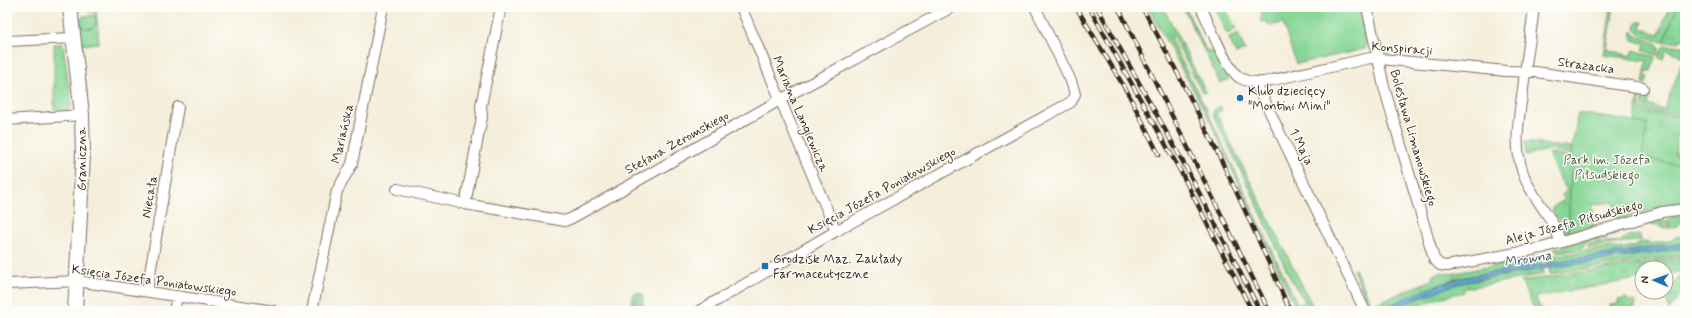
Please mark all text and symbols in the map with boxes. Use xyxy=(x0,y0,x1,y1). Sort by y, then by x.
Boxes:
street label: Konspiracji xyxy=(1371,38,1433,60)
street label: Mariana Langiewicza xyxy=(767,53,832,175)
street label: Strażacka xyxy=(1556,54,1616,78)
street label: Bolesława Limanowskiego xyxy=(1383,68,1441,209)
place label: Klub dziecięcy "Montini Mini" xyxy=(1248,83,1330,115)
marker: Klub dziecięcy "Montini Mini" xyxy=(1235,93,1245,103)
street label: Mariańska xyxy=(328,102,358,165)
street label: Stefana Żeromskiego xyxy=(622,107,732,179)
street label: 1 Maja xyxy=(1285,126,1317,168)
street label: Graniczna xyxy=(74,127,91,191)
street label: Księcia Józefa Poniatowskiego xyxy=(805,143,959,240)
park label: Park im. Józefa Piłsudskiego xyxy=(1564,152,1650,186)
street label: Niecała xyxy=(138,174,162,219)
street label: Aleja Józefa Piłsudskiego xyxy=(1503,196,1646,251)
water label: Mrowna xyxy=(1503,246,1553,272)
place label: Grodzisk Maz. Zakłady Farmaceutyczne xyxy=(773,251,903,283)
north arrow xyxy=(1634,260,1674,300)
street label: Księcia Józefa Poniatowskiego xyxy=(70,261,237,302)
marker: Grodzisk Maz. Zakłady Farmaceutyczne xyxy=(760,261,770,271)
text: N xyxy=(1638,276,1652,284)

